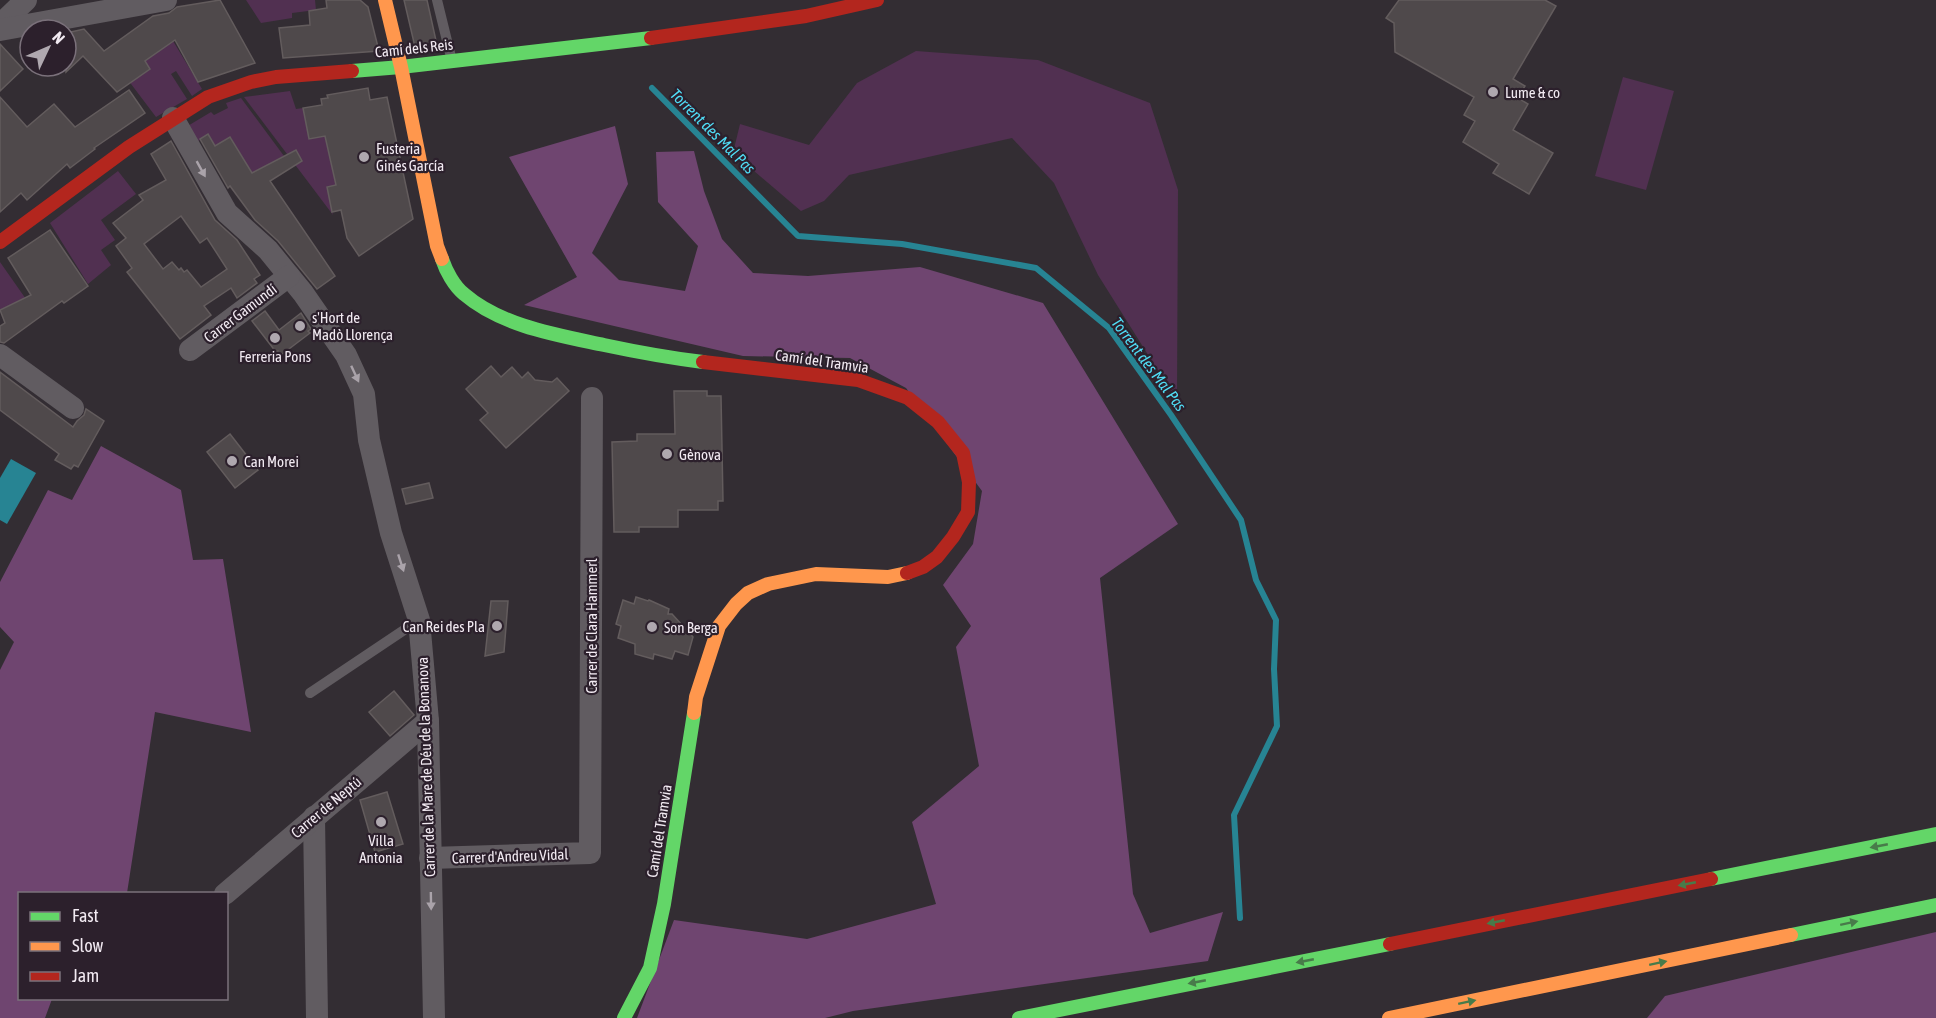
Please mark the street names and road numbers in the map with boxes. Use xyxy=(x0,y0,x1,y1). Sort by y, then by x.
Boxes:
street label: Camí dels Reis xyxy=(374,35,454,61)
street label: Carrer Gamundí xyxy=(200,280,280,346)
street label: Camí del Tramvia xyxy=(774,346,870,376)
street label: Carrer de Clara Hammerl xyxy=(583,558,600,694)
street label: Carrer de la Mare de Déu de la Bonanova xyxy=(414,657,438,877)
street label: Carrer de Neptú xyxy=(288,773,364,841)
street label: Camí del Tramvia xyxy=(643,783,675,879)
street label: Carrer d'Andreu Vidal xyxy=(451,845,569,867)

